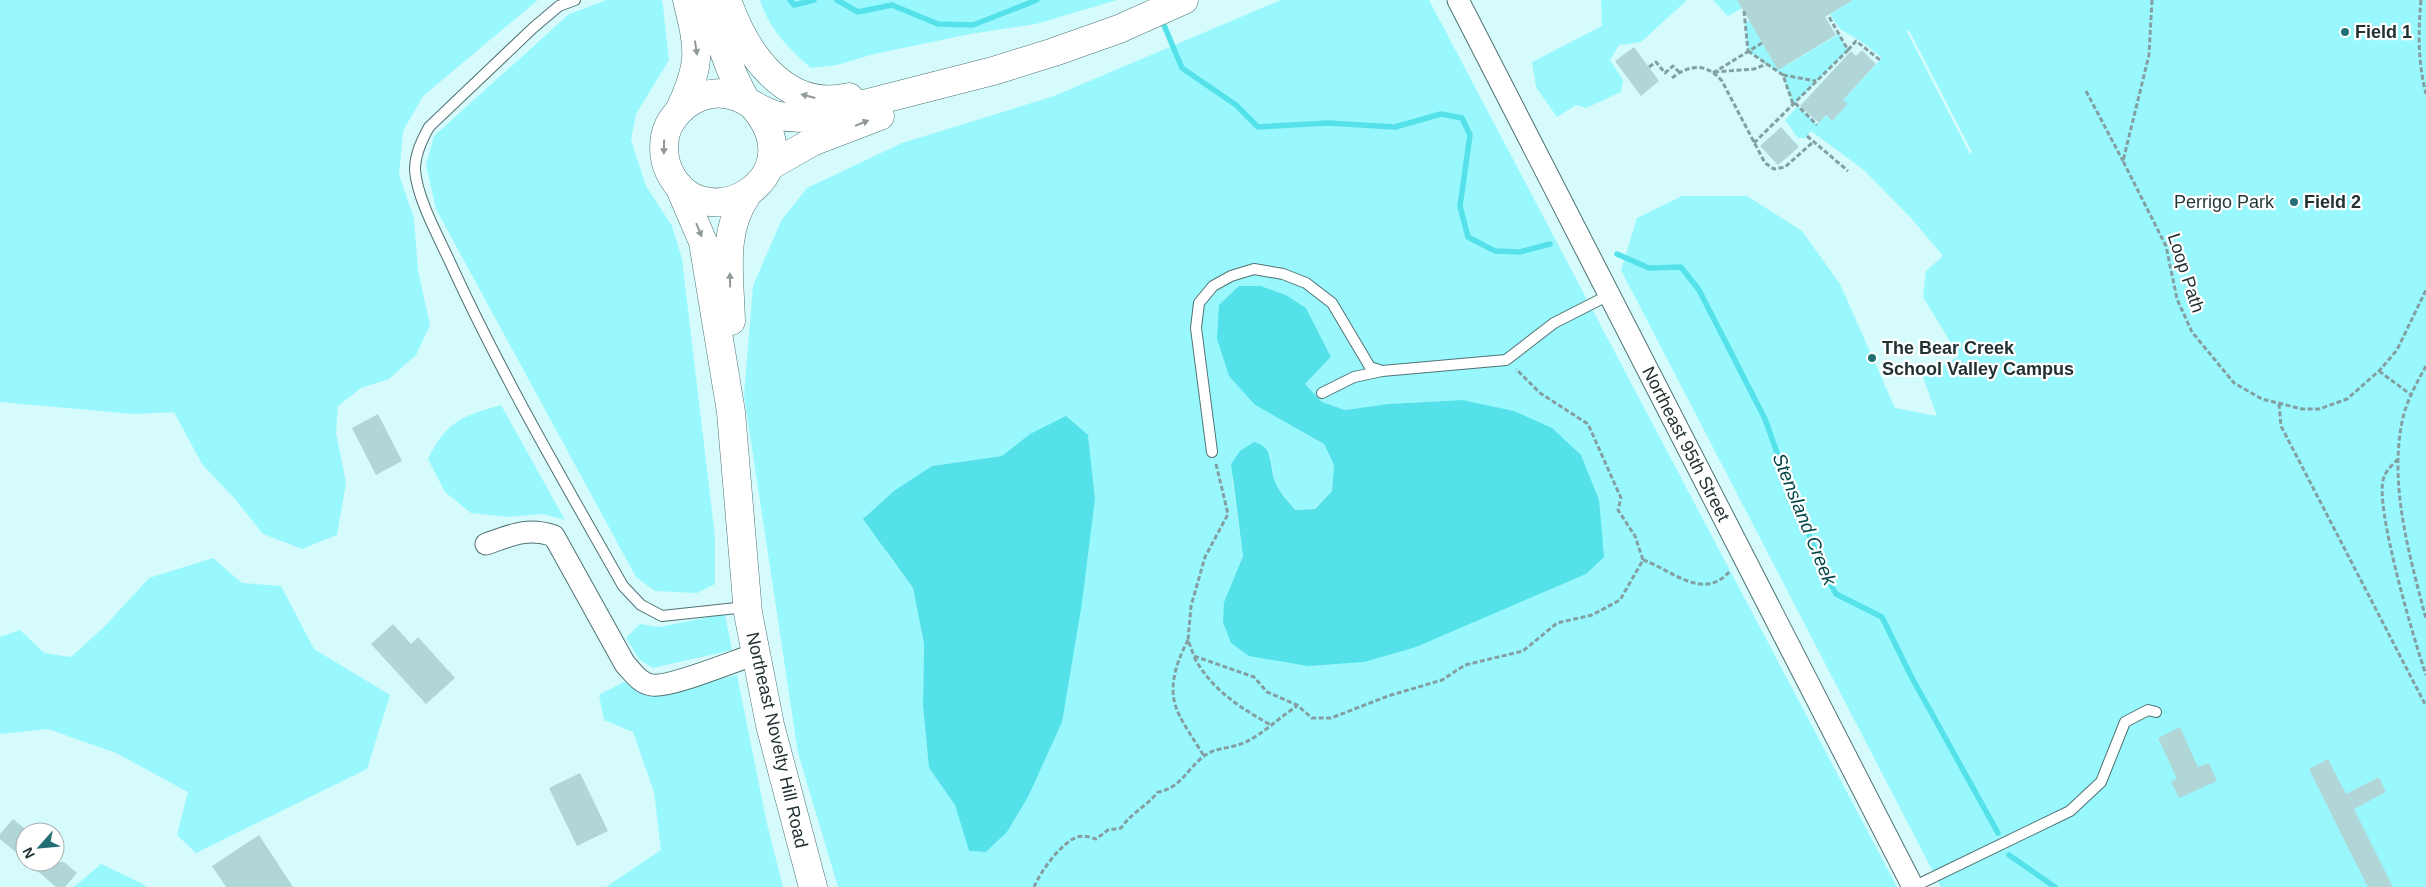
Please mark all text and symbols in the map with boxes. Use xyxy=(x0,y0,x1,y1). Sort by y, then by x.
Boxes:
place label: Field 1 xyxy=(2355,22,2412,42)
marker: Field 1 xyxy=(2339,26,2351,38)
one-way arrow xyxy=(692,40,700,56)
one-way arrow xyxy=(800,92,815,100)
one-way arrow xyxy=(855,119,870,127)
one-way arrow xyxy=(660,139,668,155)
park label: Perrigo Park xyxy=(2174,192,2275,212)
place label: Field 2 xyxy=(2304,192,2361,212)
marker: Field 2 xyxy=(2288,196,2300,208)
one-way arrow xyxy=(695,223,703,237)
street label: Loop Path xyxy=(2164,231,2208,315)
one-way arrow xyxy=(725,272,733,288)
place label: The Bear Creek School Valley Campus xyxy=(1882,338,2074,379)
marker: The Bear Creek School Valley Campus xyxy=(1866,352,1878,364)
street label: Northeast 95th Street xyxy=(1638,363,1734,525)
water label: Stensland Creek xyxy=(1768,450,1841,590)
street label: Northeast Novelty Hill Road xyxy=(742,630,812,850)
north arrow xyxy=(15,822,65,872)
text: N xyxy=(19,845,38,861)

